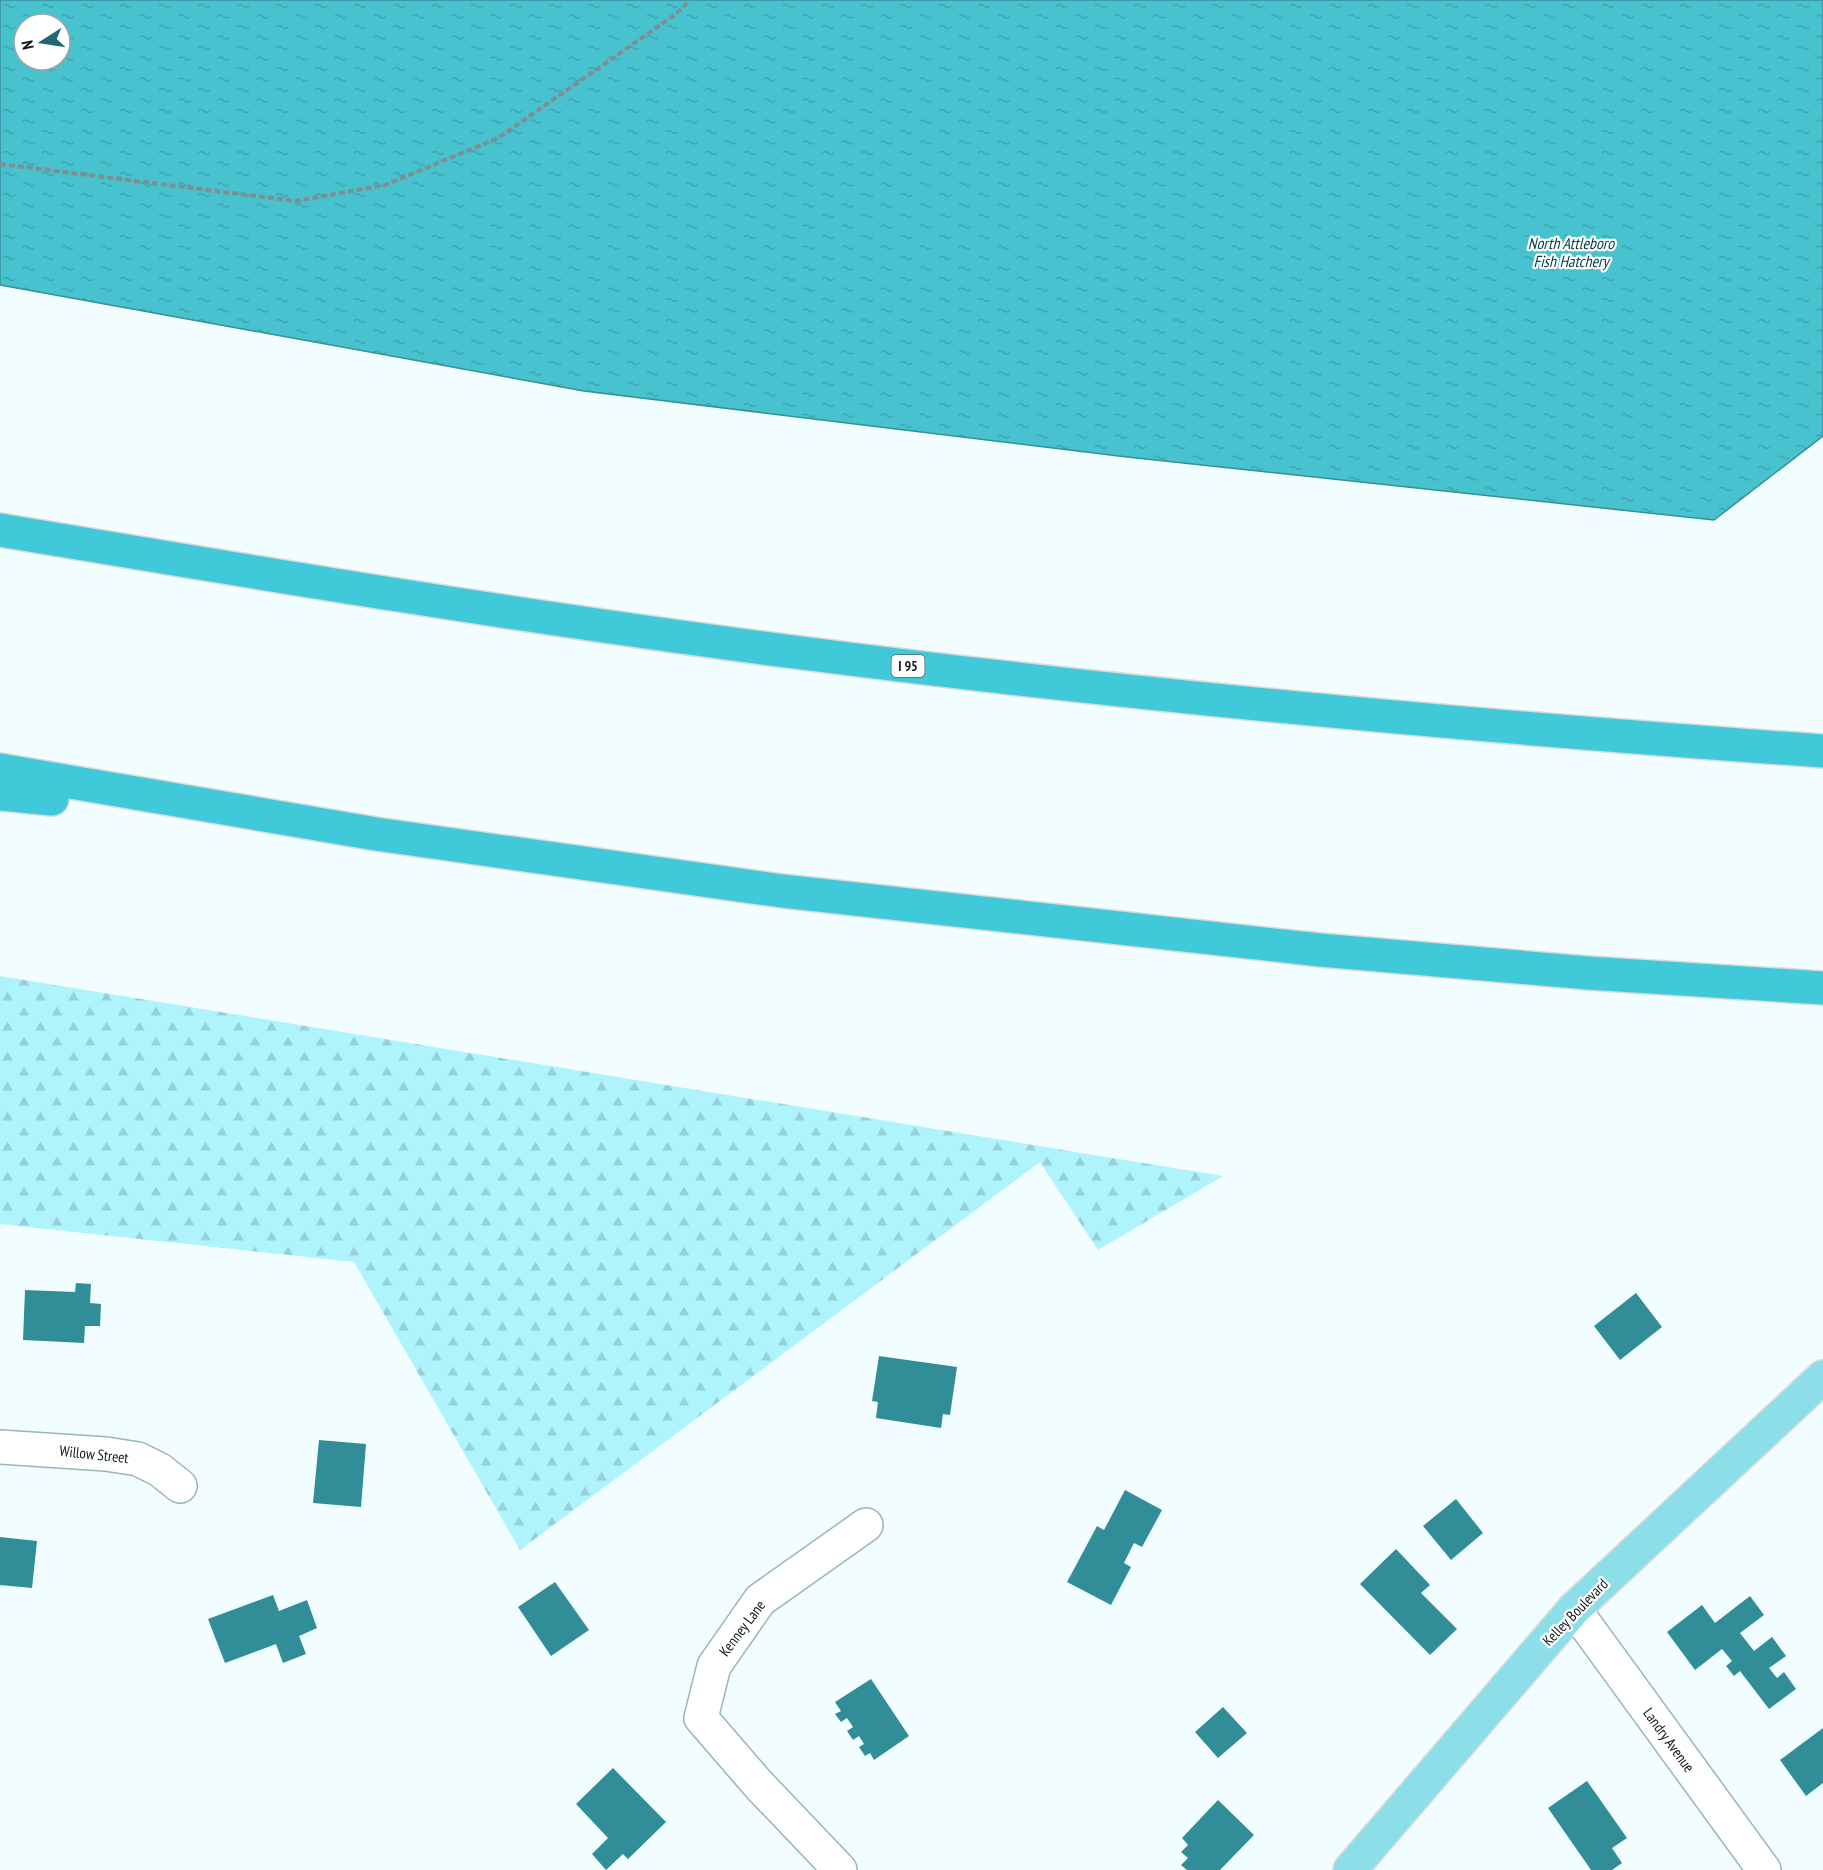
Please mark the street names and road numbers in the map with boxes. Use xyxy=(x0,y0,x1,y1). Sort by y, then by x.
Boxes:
road number: I 95 xyxy=(892,655,924,677)
street label: Willow Street xyxy=(58,1441,130,1467)
street label: Kelley Boulevard xyxy=(1538,1574,1612,1650)
street label: Kenney Lane xyxy=(715,1596,769,1660)
street label: Landry Avenue xyxy=(1639,1704,1699,1776)

